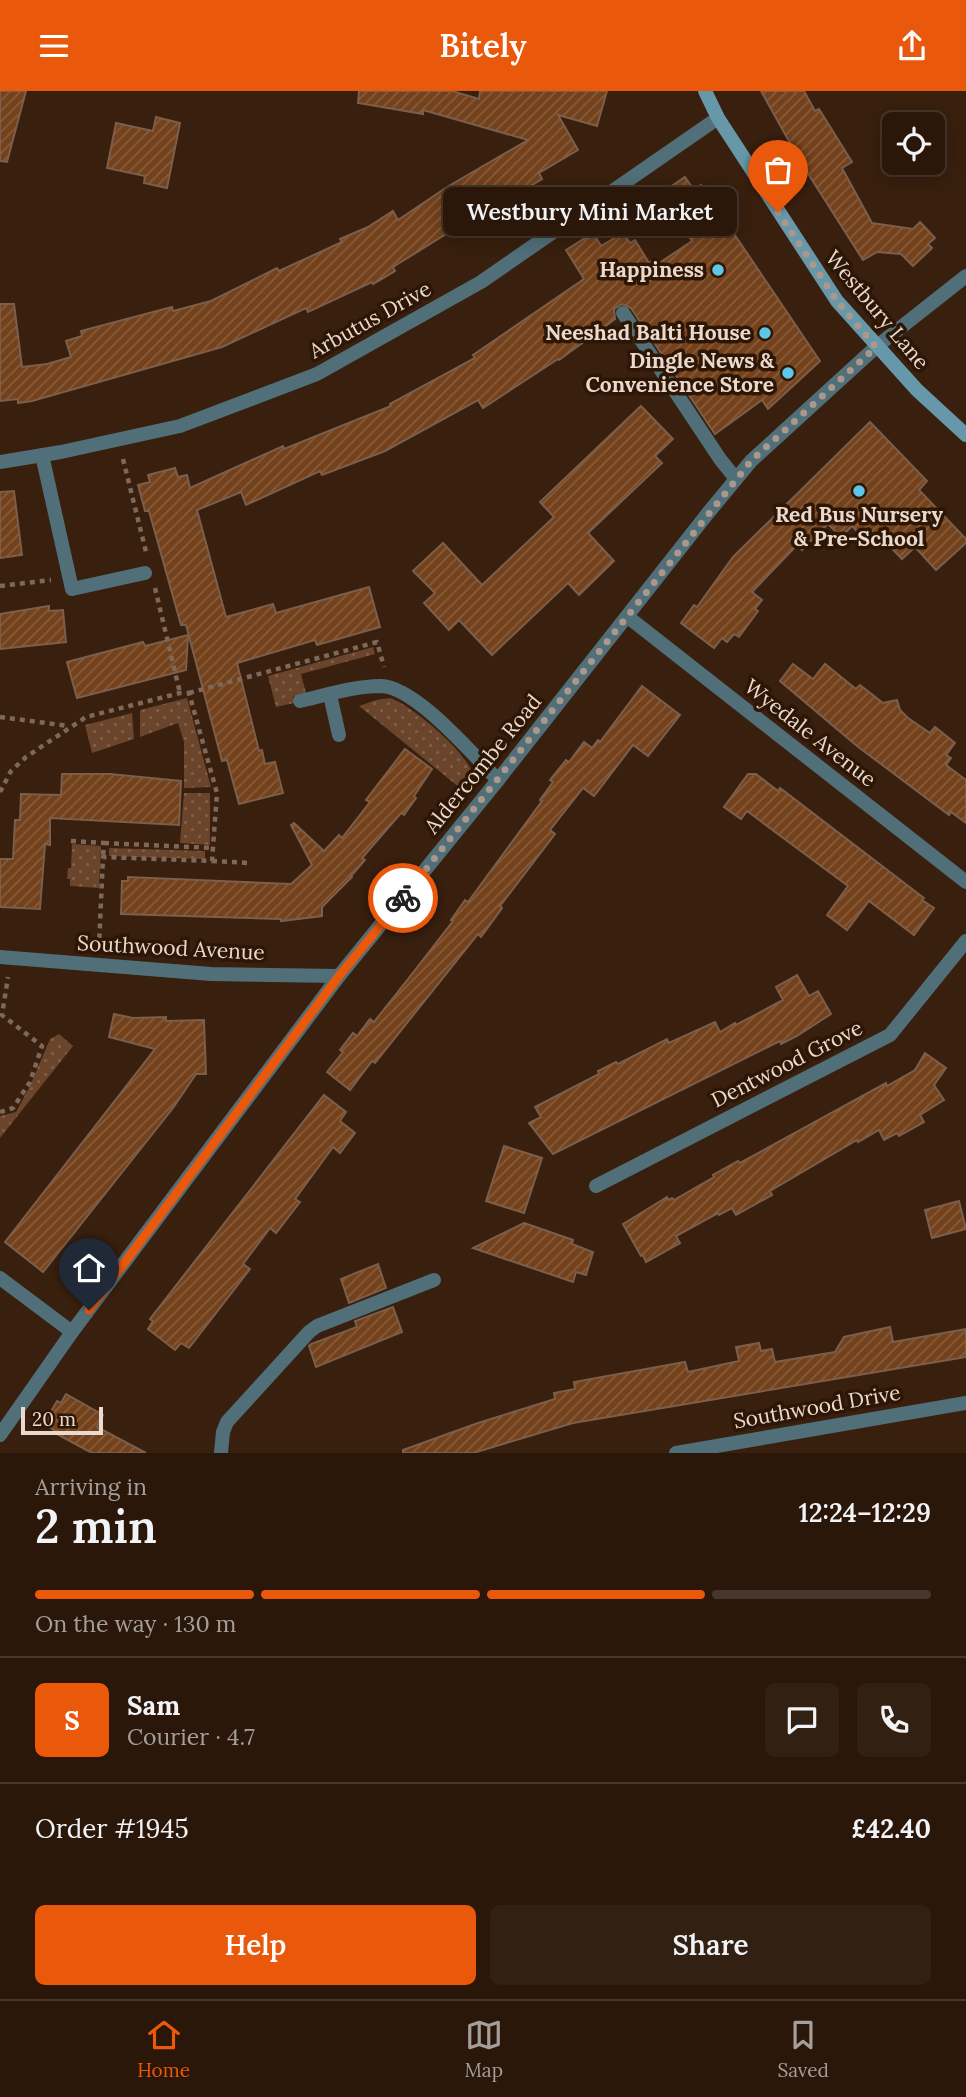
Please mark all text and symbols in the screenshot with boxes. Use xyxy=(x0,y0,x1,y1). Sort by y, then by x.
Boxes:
text: Bitely xyxy=(439,25,527,66)
icon: menu xyxy=(35,27,73,65)
icon: share xyxy=(893,27,931,65)
map controls xyxy=(882,112,945,175)
button: locate xyxy=(882,112,945,175)
pin xyxy=(748,140,808,212)
icon: bag xyxy=(759,151,797,189)
callout: Westbury Mini Market xyxy=(442,187,736,237)
text: Westbury Mini Market xyxy=(467,197,713,226)
street label: Westbury Lane xyxy=(820,244,935,375)
place label: Happiness xyxy=(599,256,704,283)
marker: Happiness xyxy=(710,262,726,278)
street label: Arbutus Drive xyxy=(303,275,435,365)
place label: Neeshad Balti House xyxy=(545,319,751,346)
marker: Neeshad Balti House xyxy=(757,325,773,341)
place label: Dingle News & Convenience Store xyxy=(585,347,775,398)
marker: Dingle News & Convenience Store xyxy=(780,365,796,381)
marker: Red Bus Nursery & Pre-School xyxy=(851,483,867,499)
place label: Red Bus Nursery & Pre-School xyxy=(775,501,943,552)
street label: Wyedale Avenue xyxy=(739,673,882,792)
street label: Aldercombe Road xyxy=(417,688,547,840)
courier xyxy=(368,863,438,933)
icon: bike xyxy=(384,879,422,917)
street label: Southwood Avenue xyxy=(77,929,266,966)
street label: Dentwood Grove xyxy=(707,1014,867,1113)
pin xyxy=(59,1238,119,1310)
icon: home xyxy=(70,1249,108,1287)
street label: Southwood Drive xyxy=(731,1379,903,1434)
scale bar xyxy=(21,1404,103,1436)
text: 20 m xyxy=(32,1407,76,1431)
text: Arriving in xyxy=(35,1472,147,1501)
text: 12:24–12:29 xyxy=(798,1496,931,1529)
text: 2 min xyxy=(35,1497,157,1556)
text: On the way · 130 m xyxy=(35,1609,236,1638)
button: chat xyxy=(765,1683,839,1757)
button: phone xyxy=(857,1683,931,1757)
text: Sam xyxy=(127,1689,180,1722)
text: S xyxy=(64,1704,80,1737)
text: Courier · 4.7 xyxy=(127,1722,255,1751)
text: Order #1945 xyxy=(35,1812,189,1845)
text: £42.40 xyxy=(851,1812,931,1845)
button: Help xyxy=(35,1905,476,1985)
button: Share xyxy=(490,1905,931,1985)
tab: Home xyxy=(137,2016,190,2082)
tab: Map xyxy=(464,2016,503,2082)
tab: Saved xyxy=(777,2016,829,2082)

